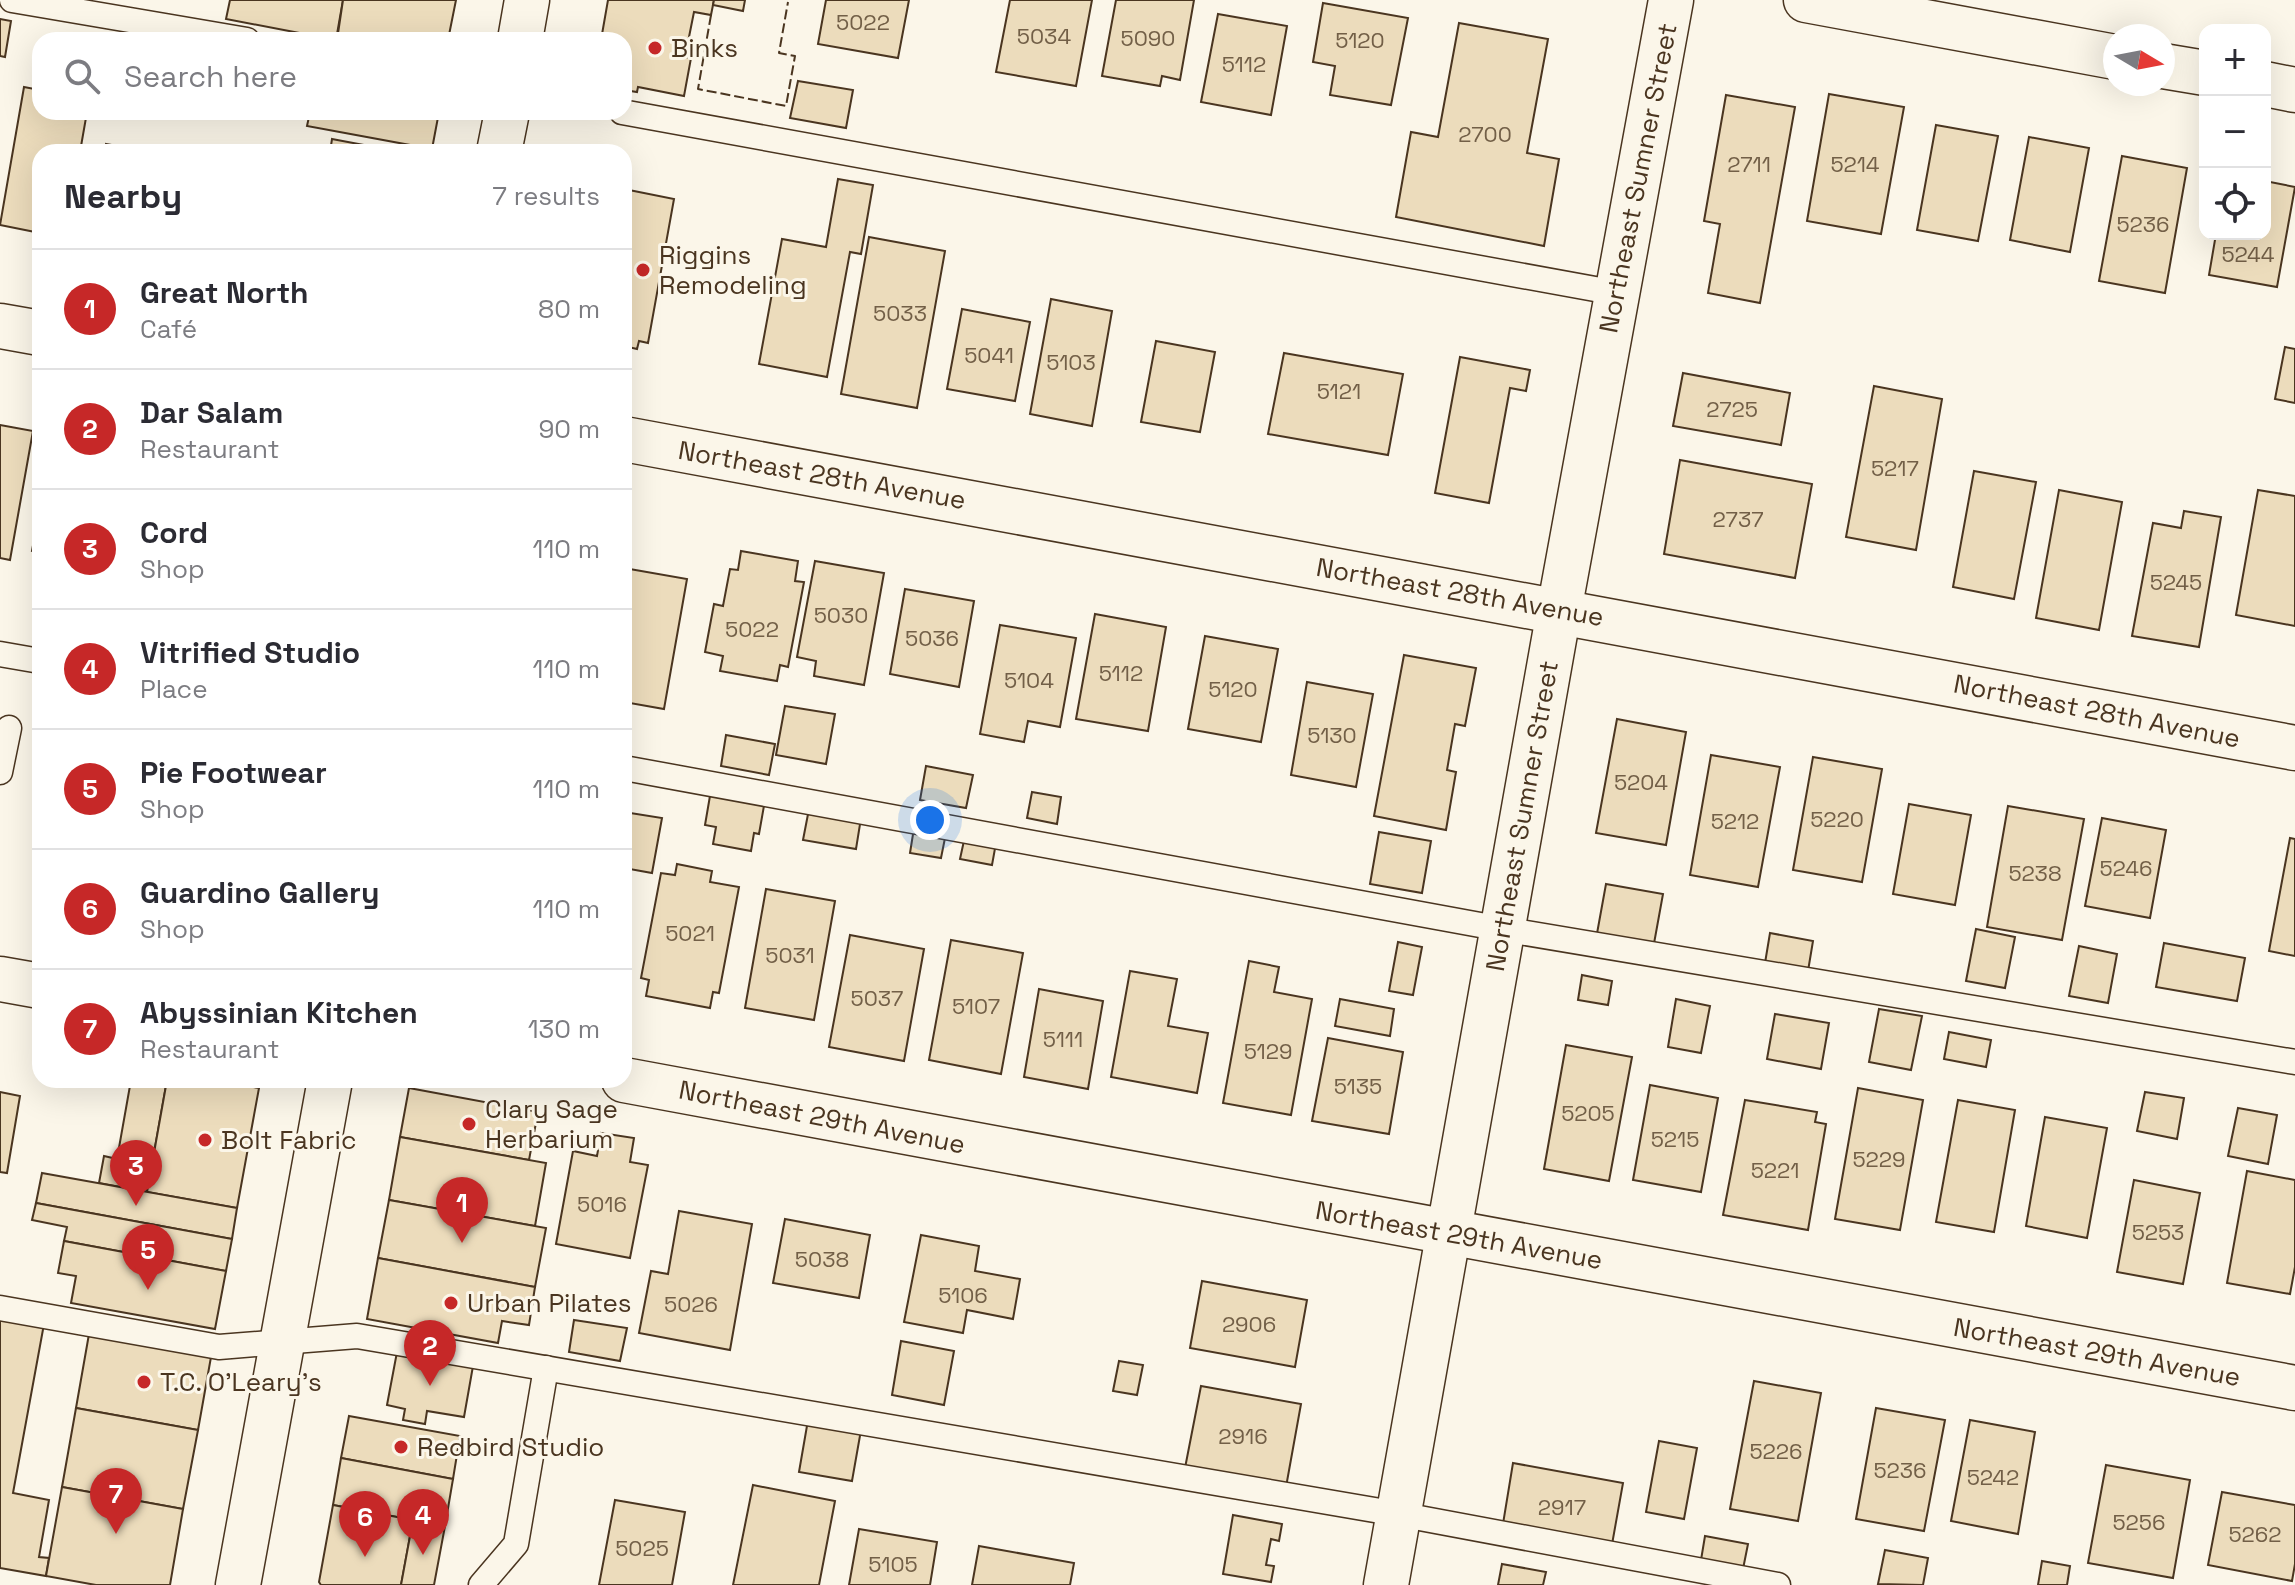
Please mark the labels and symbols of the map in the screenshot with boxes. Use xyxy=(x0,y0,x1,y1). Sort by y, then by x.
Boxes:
house number: 5022 xyxy=(836,8,890,36)
street label: Northeast Sumner Street xyxy=(1591,20,1685,336)
house number: 5034 xyxy=(1017,22,1071,50)
house number: 5090 xyxy=(1121,24,1175,52)
north arrow xyxy=(2103,24,2175,96)
house number: 5120 xyxy=(1335,26,1385,54)
place label: Binks xyxy=(671,31,738,65)
marker: Binks xyxy=(646,39,664,57)
house number: 5112 xyxy=(1222,50,1266,78)
house number: 2700 xyxy=(1458,120,1512,148)
house number: 2711 xyxy=(1727,150,1771,178)
house number: 5214 xyxy=(1830,150,1880,178)
house number: 5236 xyxy=(2117,210,2169,238)
place label: Riggins Remodeling xyxy=(659,238,807,302)
house number: 5244 xyxy=(2221,240,2275,268)
marker: Riggins Remodeling xyxy=(634,261,652,279)
house number: 5033 xyxy=(873,299,927,327)
house number: 5041 xyxy=(964,341,1014,369)
house number: 5103 xyxy=(1046,348,1096,376)
house number: 5121 xyxy=(1317,377,1361,405)
house number: 2725 xyxy=(1706,395,1758,423)
street label: Northeast 28th Avenue xyxy=(676,433,968,517)
house number: 5217 xyxy=(1871,454,1919,482)
house number: 2737 xyxy=(1712,505,1764,533)
street label: Northeast 28th Avenue xyxy=(1314,550,1606,634)
house number: 5245 xyxy=(2150,568,2202,596)
house number: 5030 xyxy=(814,601,868,629)
house number: 5022 xyxy=(725,615,779,643)
house number: 5036 xyxy=(905,624,959,652)
street label: Northeast Sumner Street xyxy=(1478,658,1566,974)
house number: 5112 xyxy=(1099,659,1143,687)
house number: 5104 xyxy=(1004,666,1054,694)
street label: Northeast 28th Avenue xyxy=(1951,667,2243,755)
house number: 5120 xyxy=(1208,675,1258,703)
house number: 5130 xyxy=(1307,721,1357,749)
house number: 5204 xyxy=(1614,768,1668,796)
your location xyxy=(910,800,950,840)
house number: 5220 xyxy=(1810,805,1864,833)
house number: 5212 xyxy=(1711,807,1759,835)
house number: 5246 xyxy=(2100,854,2152,882)
house number: 5238 xyxy=(2008,859,2062,887)
house number: 5021 xyxy=(665,919,715,947)
house number: 5031 xyxy=(765,941,815,969)
house number: 5037 xyxy=(851,984,903,1012)
house number: 5107 xyxy=(952,992,1000,1020)
house number: 5111 xyxy=(1043,1025,1083,1053)
house number: 5129 xyxy=(1244,1037,1292,1065)
house number: 5135 xyxy=(1334,1072,1382,1100)
street label: Northeast 29th Avenue xyxy=(676,1073,968,1161)
place label: Clary Sage Herbarium xyxy=(485,1092,618,1156)
house number: 5205 xyxy=(1561,1099,1615,1127)
marker: Clary Sage Herbarium xyxy=(460,1115,478,1133)
place label: Bolt Fabric xyxy=(221,1123,357,1157)
house number: 5215 xyxy=(1651,1125,1699,1153)
marker: Bolt Fabric xyxy=(196,1131,214,1149)
pin: 3 xyxy=(110,1140,162,1206)
house number: 5229 xyxy=(1853,1145,1905,1173)
house number: 5221 xyxy=(1751,1156,1799,1184)
pin: 1 xyxy=(436,1177,488,1243)
house number: 5016 xyxy=(577,1190,627,1218)
street label: Northeast 29th Avenue xyxy=(1313,1193,1605,1277)
house number: 5253 xyxy=(2132,1218,2184,1246)
pin: 5 xyxy=(122,1224,174,1290)
house number: 5038 xyxy=(795,1245,849,1273)
house number: 5106 xyxy=(938,1281,988,1309)
place label: Urban Pilates xyxy=(467,1286,632,1320)
house number: 5026 xyxy=(664,1290,718,1318)
marker: Urban Pilates xyxy=(442,1294,460,1312)
house number: 2906 xyxy=(1222,1310,1276,1338)
street label: Northeast 29th Avenue xyxy=(1951,1310,2243,1394)
pin: 2 xyxy=(404,1320,456,1386)
place label: T.C. O'Leary's xyxy=(160,1365,322,1399)
marker: T.C. O'Leary's xyxy=(135,1373,153,1391)
house number: 2916 xyxy=(1218,1422,1268,1450)
place label: Redbird Studio xyxy=(417,1430,604,1464)
house number: 5226 xyxy=(1750,1437,1803,1465)
marker: Redbird Studio xyxy=(392,1438,410,1456)
house number: 5236 xyxy=(1874,1456,1926,1484)
house number: 5242 xyxy=(1967,1463,2019,1491)
pin: 7 xyxy=(90,1468,142,1534)
pin: 4 xyxy=(397,1489,449,1555)
pin: 6 xyxy=(339,1491,391,1557)
house number: 2917 xyxy=(1538,1493,1586,1521)
house number: 5256 xyxy=(2113,1508,2165,1536)
house number: 5262 xyxy=(2229,1520,2281,1548)
house number: 5025 xyxy=(615,1534,669,1562)
house number: 5105 xyxy=(868,1550,918,1578)

